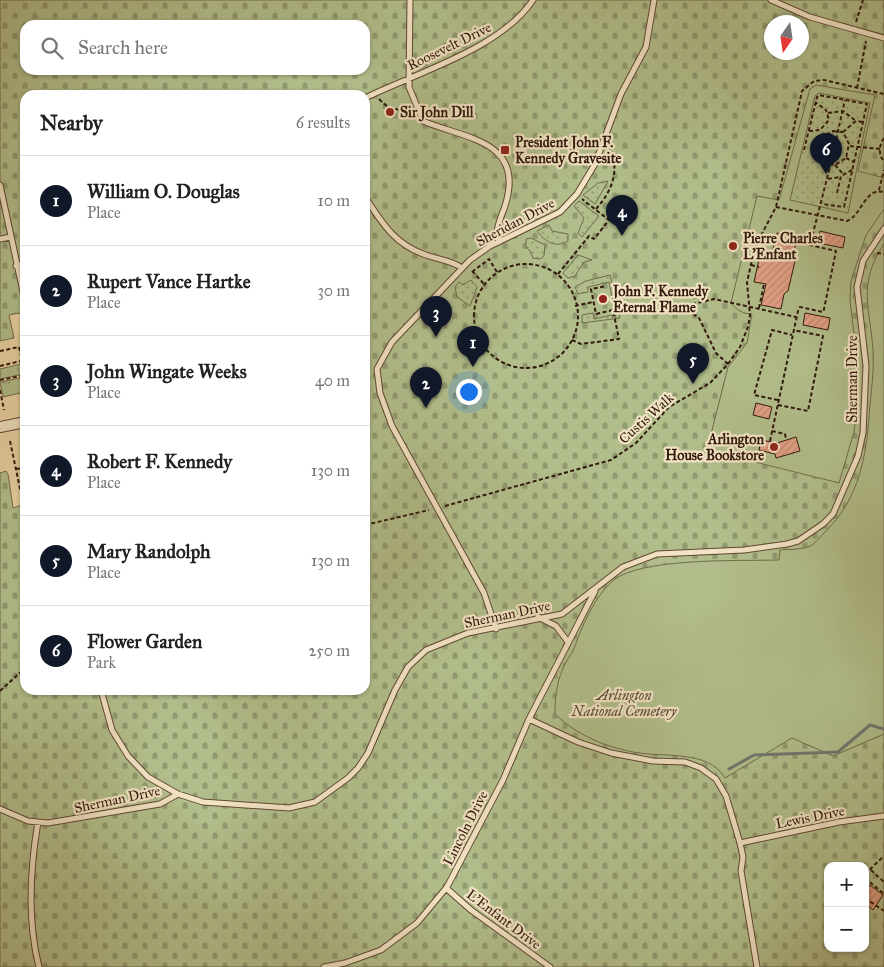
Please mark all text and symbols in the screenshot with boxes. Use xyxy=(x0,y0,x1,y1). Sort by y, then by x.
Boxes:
north arrow xyxy=(764,15,809,60)
street label: Roosevelt Drive xyxy=(404,19,494,74)
search box xyxy=(20,20,370,75)
icon: search xyxy=(38,34,66,62)
text: Search here xyxy=(78,36,168,59)
place label: Sir John Dill xyxy=(400,104,475,122)
marker: Sir John Dill xyxy=(384,106,396,118)
text: Nearby xyxy=(40,110,103,136)
text: 6 results xyxy=(296,113,350,132)
pin: 6 xyxy=(810,133,842,174)
place label: President John F. Kennedy Gravesite xyxy=(515,134,622,168)
marker: President John F. Kennedy Gravesite xyxy=(499,144,511,156)
text: William O. Douglas xyxy=(87,180,240,203)
text: 1 xyxy=(53,191,59,210)
text: 10 m xyxy=(318,191,350,210)
street label: Sheridan Drive xyxy=(473,195,558,250)
pin: 4 xyxy=(606,195,638,236)
text: Place xyxy=(87,203,121,222)
place label: Pierre Charles L'Enfant xyxy=(743,230,823,263)
marker: Pierre Charles L'Enfant xyxy=(727,240,739,252)
text: Rupert Vance Hartke xyxy=(87,270,251,293)
text: 2 xyxy=(52,281,60,300)
text: 30 m xyxy=(317,281,350,300)
place label: John F. Kennedy Eternal Flame xyxy=(611,283,710,316)
text: Place xyxy=(87,293,121,312)
marker: John F. Kennedy Eternal Flame xyxy=(597,293,609,305)
pin: 3 xyxy=(420,296,452,337)
pin: 1 xyxy=(457,326,489,367)
street label: Sherman Drive xyxy=(844,335,861,423)
pin: 5 xyxy=(677,343,709,384)
text: John Wingate Weeks xyxy=(87,360,247,383)
pin: 2 xyxy=(410,367,442,408)
text: 3 xyxy=(53,371,59,390)
text: 40 m xyxy=(315,371,350,390)
your location xyxy=(456,379,482,405)
text: Place xyxy=(87,383,121,402)
street label: Custis Walk xyxy=(615,389,678,447)
place label: Arlington House Bookstore xyxy=(665,431,764,464)
marker: Arlington House Bookstore xyxy=(768,441,780,453)
text: Robert F. Kennedy xyxy=(87,450,232,473)
text: 4 xyxy=(52,461,60,480)
text: 130 m xyxy=(311,461,350,480)
text: Place xyxy=(87,473,121,492)
text: Mary Randolph xyxy=(87,540,211,563)
text: 5 xyxy=(52,551,60,570)
text: 130 m xyxy=(311,551,350,570)
text: Place xyxy=(87,563,121,582)
street label: Sherman Drive xyxy=(463,597,552,632)
text: Flower Garden xyxy=(87,630,202,653)
text: 6 xyxy=(52,641,60,660)
text: 250 m xyxy=(309,641,350,660)
text: Park xyxy=(87,653,116,672)
park label: Arlington National Cemetery xyxy=(571,687,677,720)
street label: Sherman Drive xyxy=(73,782,162,817)
street label: Lincoln Drive xyxy=(439,788,492,868)
street label: Lewis Drive xyxy=(774,802,846,832)
map controls xyxy=(824,862,869,952)
button: + xyxy=(824,862,869,907)
street label: L'Enfant Drive xyxy=(463,886,544,953)
button: − xyxy=(824,907,869,952)

